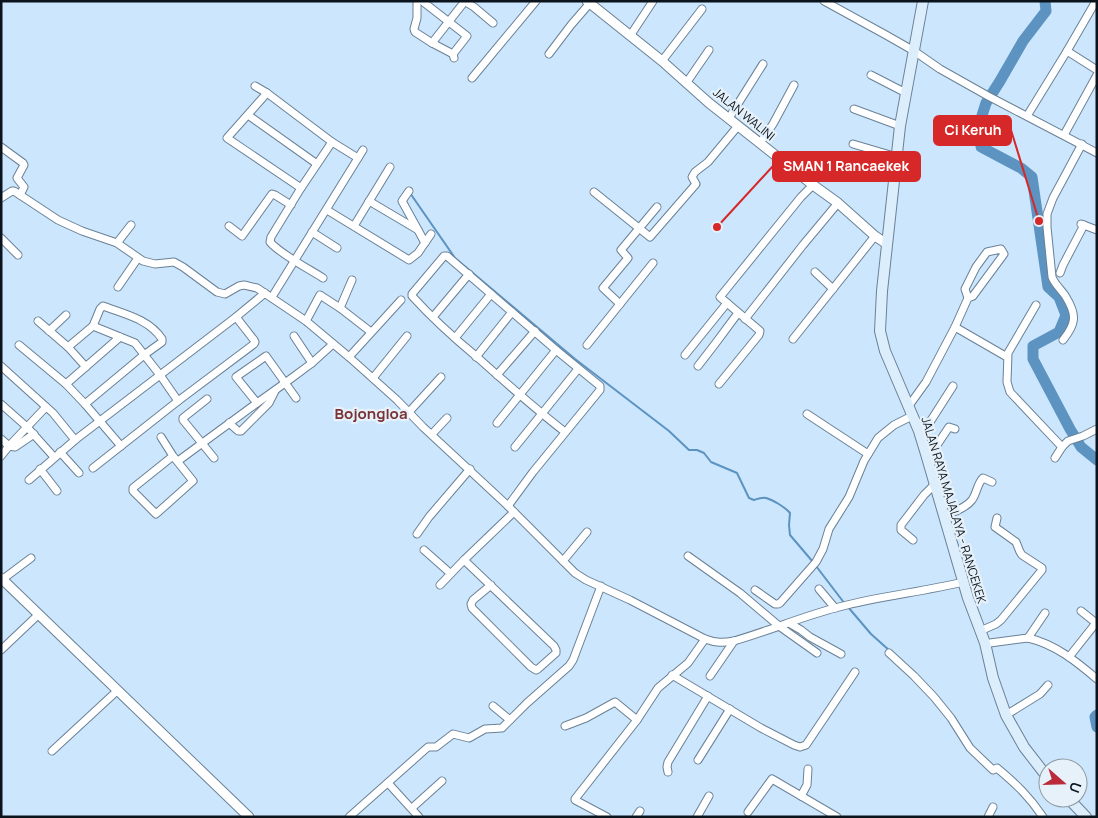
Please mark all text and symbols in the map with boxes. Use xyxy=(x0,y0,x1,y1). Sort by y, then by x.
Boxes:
street label: JALAN WALINI xyxy=(709,84,779,144)
callout: Ci Keruh xyxy=(934,116,1011,145)
text: Ci Keruh xyxy=(944,120,1002,139)
callout: SMAN 1 Rancaekek xyxy=(773,152,920,181)
text: SMAN 1 Rancaekek xyxy=(783,156,910,175)
district label: Bojongloa xyxy=(334,403,408,424)
street label: JALAN RAYA MAJALAYA - RANCEKEK xyxy=(917,415,991,606)
north arrow xyxy=(1038,758,1088,808)
text: U xyxy=(1065,780,1086,796)

